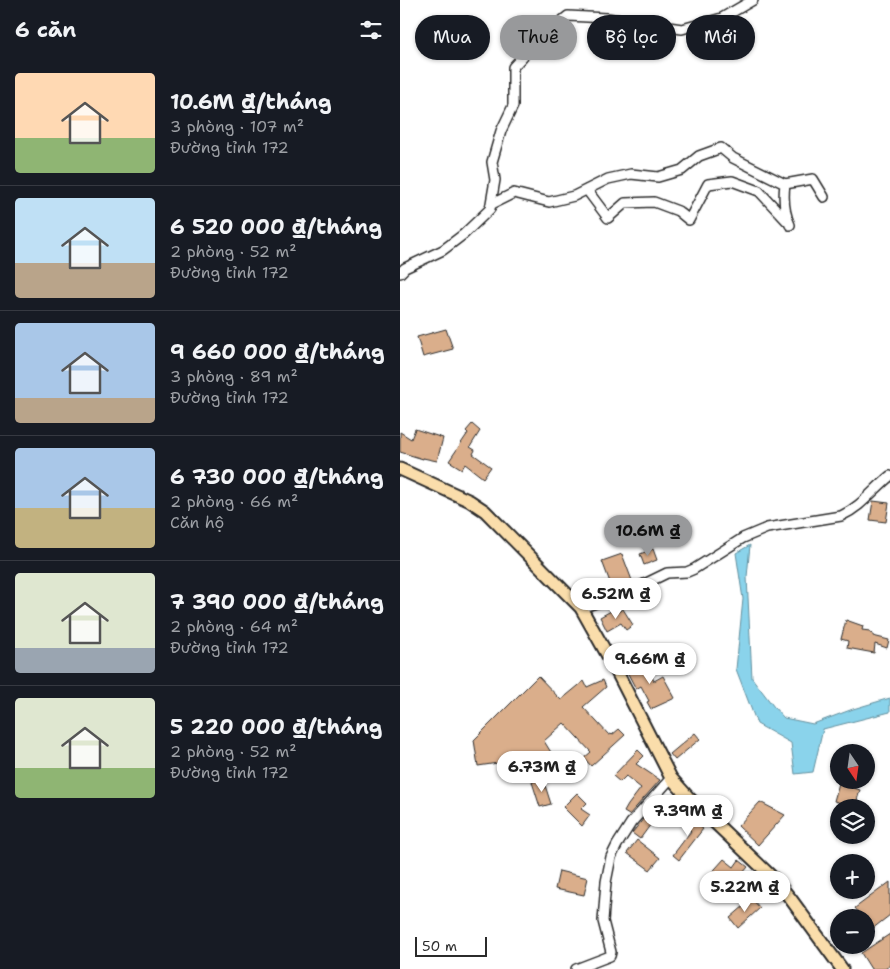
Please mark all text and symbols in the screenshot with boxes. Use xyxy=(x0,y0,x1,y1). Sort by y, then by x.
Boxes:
chip: Mua xyxy=(415,15,490,60)
chip: Thuê xyxy=(500,15,577,60)
chip: Bộ lọc xyxy=(587,15,676,60)
chip: Mới xyxy=(686,15,755,60)
text: 6 căn xyxy=(15,16,76,44)
icon: filters xyxy=(357,16,385,44)
text: 10.6M ₫/tháng xyxy=(170,88,332,116)
icon: home xyxy=(55,93,115,153)
text: 3 phòng · 107 m² xyxy=(170,116,304,137)
text: Đường tỉnh 172 xyxy=(170,137,289,158)
text: 6 520 000 ₫/tháng xyxy=(170,213,382,241)
icon: home xyxy=(55,218,115,278)
text: 2 phòng · 52 m² xyxy=(170,241,297,262)
text: Đường tỉnh 172 xyxy=(170,262,289,283)
text: 9 660 000 ₫/tháng xyxy=(170,338,385,366)
icon: home xyxy=(55,343,115,403)
text: 3 phòng · 89 m² xyxy=(170,366,298,387)
text: Đường tỉnh 172 xyxy=(170,387,289,408)
text: 6 730 000 ₫/tháng xyxy=(170,463,384,491)
icon: home xyxy=(55,468,115,528)
text: 2 phòng · 66 m² xyxy=(170,491,298,512)
text: Căn hộ xyxy=(170,512,224,533)
pin: 10.6M ₫ xyxy=(602,514,694,557)
text: 10.6M ₫ xyxy=(615,520,681,541)
pin: 6.52M ₫ xyxy=(570,578,662,620)
text: 6.52M ₫ xyxy=(581,583,651,604)
text: 7 390 000 ₫/tháng xyxy=(170,588,384,616)
icon: home xyxy=(55,593,115,653)
text: 2 phòng · 64 m² xyxy=(170,616,298,637)
text: Đường tỉnh 172 xyxy=(170,637,289,658)
pin: 9.66M ₫ xyxy=(604,642,696,685)
text: 9.66M ₫ xyxy=(615,648,685,669)
text: 5 220 000 ₫/tháng xyxy=(170,713,382,741)
icon: home xyxy=(55,718,115,778)
text: 2 phòng · 52 m² xyxy=(170,741,297,762)
north arrow xyxy=(830,744,875,789)
map controls xyxy=(830,744,875,954)
pin: 6.73M ₫ xyxy=(496,750,588,793)
text: 6.73M ₫ xyxy=(508,756,576,777)
text: Đường tỉnh 172 xyxy=(170,762,289,783)
pin: 7.39M ₫ xyxy=(642,794,734,837)
button: layers xyxy=(830,799,875,844)
text: 7.39M ₫ xyxy=(653,800,723,821)
button: + xyxy=(830,854,875,899)
pin: 5.22M ₫ xyxy=(699,870,791,913)
text: 5.22M ₫ xyxy=(710,876,780,897)
button: − xyxy=(830,909,875,954)
scale bar xyxy=(415,934,488,957)
text: 50 m xyxy=(422,937,457,955)

